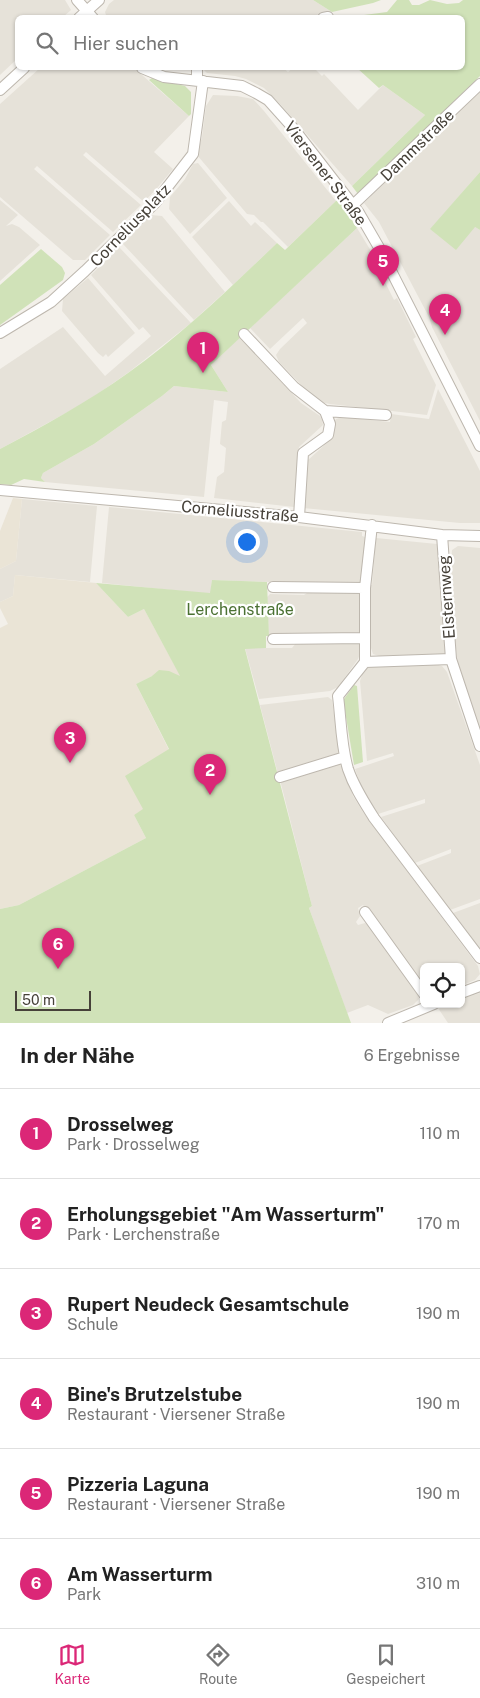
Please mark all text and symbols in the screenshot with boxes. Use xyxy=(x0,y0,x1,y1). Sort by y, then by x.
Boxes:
search box xyxy=(15,15,465,70)
icon: search xyxy=(33,29,61,57)
text: Hier suchen xyxy=(73,32,179,54)
street label: Dammstraße xyxy=(377,106,458,185)
street label: Viersener Straße xyxy=(280,117,371,229)
street label: Corneliusplatz xyxy=(86,180,175,271)
pin: 5 xyxy=(367,245,399,286)
pin: 4 xyxy=(429,294,461,335)
pin: 1 xyxy=(187,332,219,373)
street label: Corneliusstraße xyxy=(180,497,300,526)
your location xyxy=(234,529,260,555)
street label: Elsternweg xyxy=(434,554,459,639)
park label: Lerchenstraße xyxy=(186,600,294,619)
pin: 3 xyxy=(54,722,86,763)
pin: 2 xyxy=(194,754,226,795)
pin: 6 xyxy=(42,928,74,969)
map controls xyxy=(420,963,465,1008)
button: locate xyxy=(420,963,465,1008)
scale bar xyxy=(15,988,91,1011)
text: 50 m xyxy=(22,992,55,1008)
text: In der Nähe xyxy=(20,1043,135,1068)
text: 6 Ergebnisse xyxy=(364,1046,460,1065)
text: Drosselweg xyxy=(67,1113,174,1135)
text: 1 xyxy=(33,1124,39,1143)
text: 110 m xyxy=(419,1124,460,1143)
text: Park · Drosselweg xyxy=(67,1135,200,1154)
text: Erholungsgebiet "Am Wasserturm" xyxy=(67,1203,384,1225)
text: 2 xyxy=(31,1214,41,1233)
text: 170 m xyxy=(417,1214,460,1233)
text: Park · Lerchenstraße xyxy=(67,1225,220,1244)
text: Rupert Neudeck Gesamtschule xyxy=(67,1293,349,1315)
text: 3 xyxy=(31,1304,41,1323)
text: 190 m xyxy=(416,1304,460,1323)
text: Schule xyxy=(67,1315,118,1334)
text: Bine's Brutzelstube xyxy=(67,1383,242,1405)
text: 4 xyxy=(31,1394,41,1413)
text: 190 m xyxy=(416,1394,460,1413)
text: Restaurant · Viersener Straße xyxy=(67,1405,285,1424)
text: Pizzeria Laguna xyxy=(67,1473,209,1495)
text: 5 xyxy=(31,1484,41,1503)
text: 190 m xyxy=(416,1484,460,1503)
text: Restaurant · Viersener Straße xyxy=(67,1495,285,1514)
text: Am Wasserturm xyxy=(67,1563,213,1585)
text: 6 xyxy=(31,1574,41,1593)
text: 310 m xyxy=(416,1574,460,1593)
text: Park xyxy=(67,1585,101,1604)
tab: Karte xyxy=(54,1641,90,1687)
tab: Route xyxy=(199,1641,237,1687)
tab: Gespeichert xyxy=(346,1641,426,1687)

